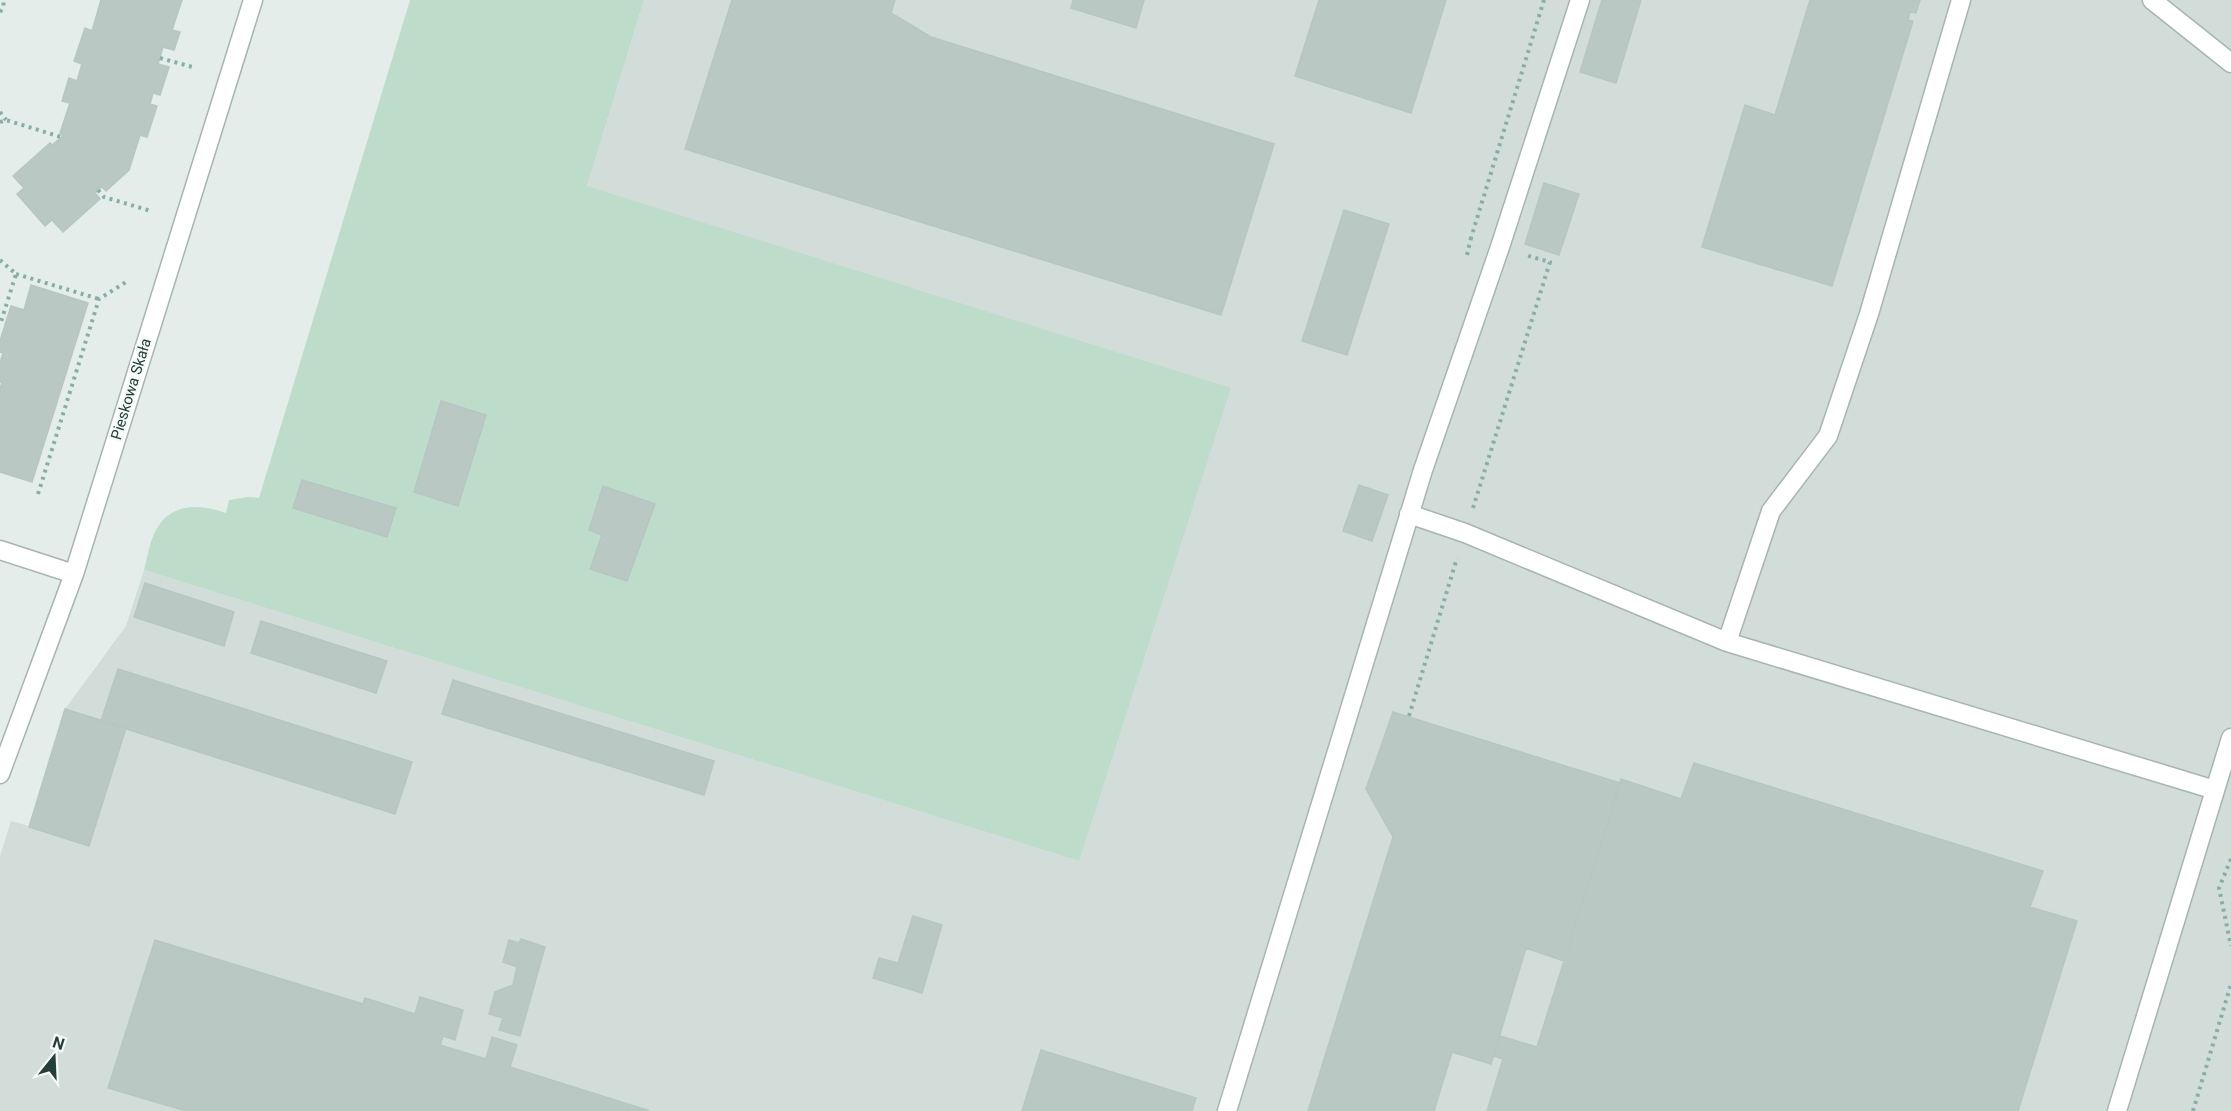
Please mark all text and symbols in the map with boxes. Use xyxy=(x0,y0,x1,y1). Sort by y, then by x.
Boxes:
street label: Pieskowa Skała xyxy=(107,336,155,442)
north arrow xyxy=(24,1027,84,1087)
text: N xyxy=(50,1032,67,1054)

